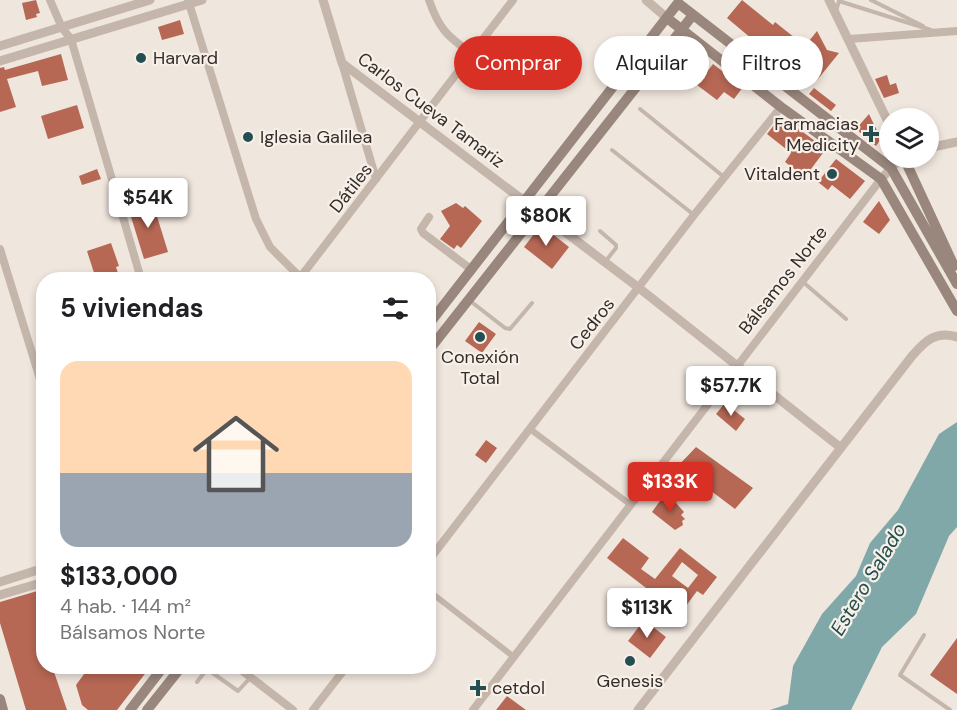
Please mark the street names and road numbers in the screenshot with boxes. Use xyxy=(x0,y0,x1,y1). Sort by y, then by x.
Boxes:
street label: Carlos Cueva Tamariz xyxy=(353,47,509,173)
street label: Dátiles xyxy=(324,158,378,218)
street label: Bálsamos Norte xyxy=(733,221,833,339)
street label: Cedros xyxy=(564,293,620,355)

